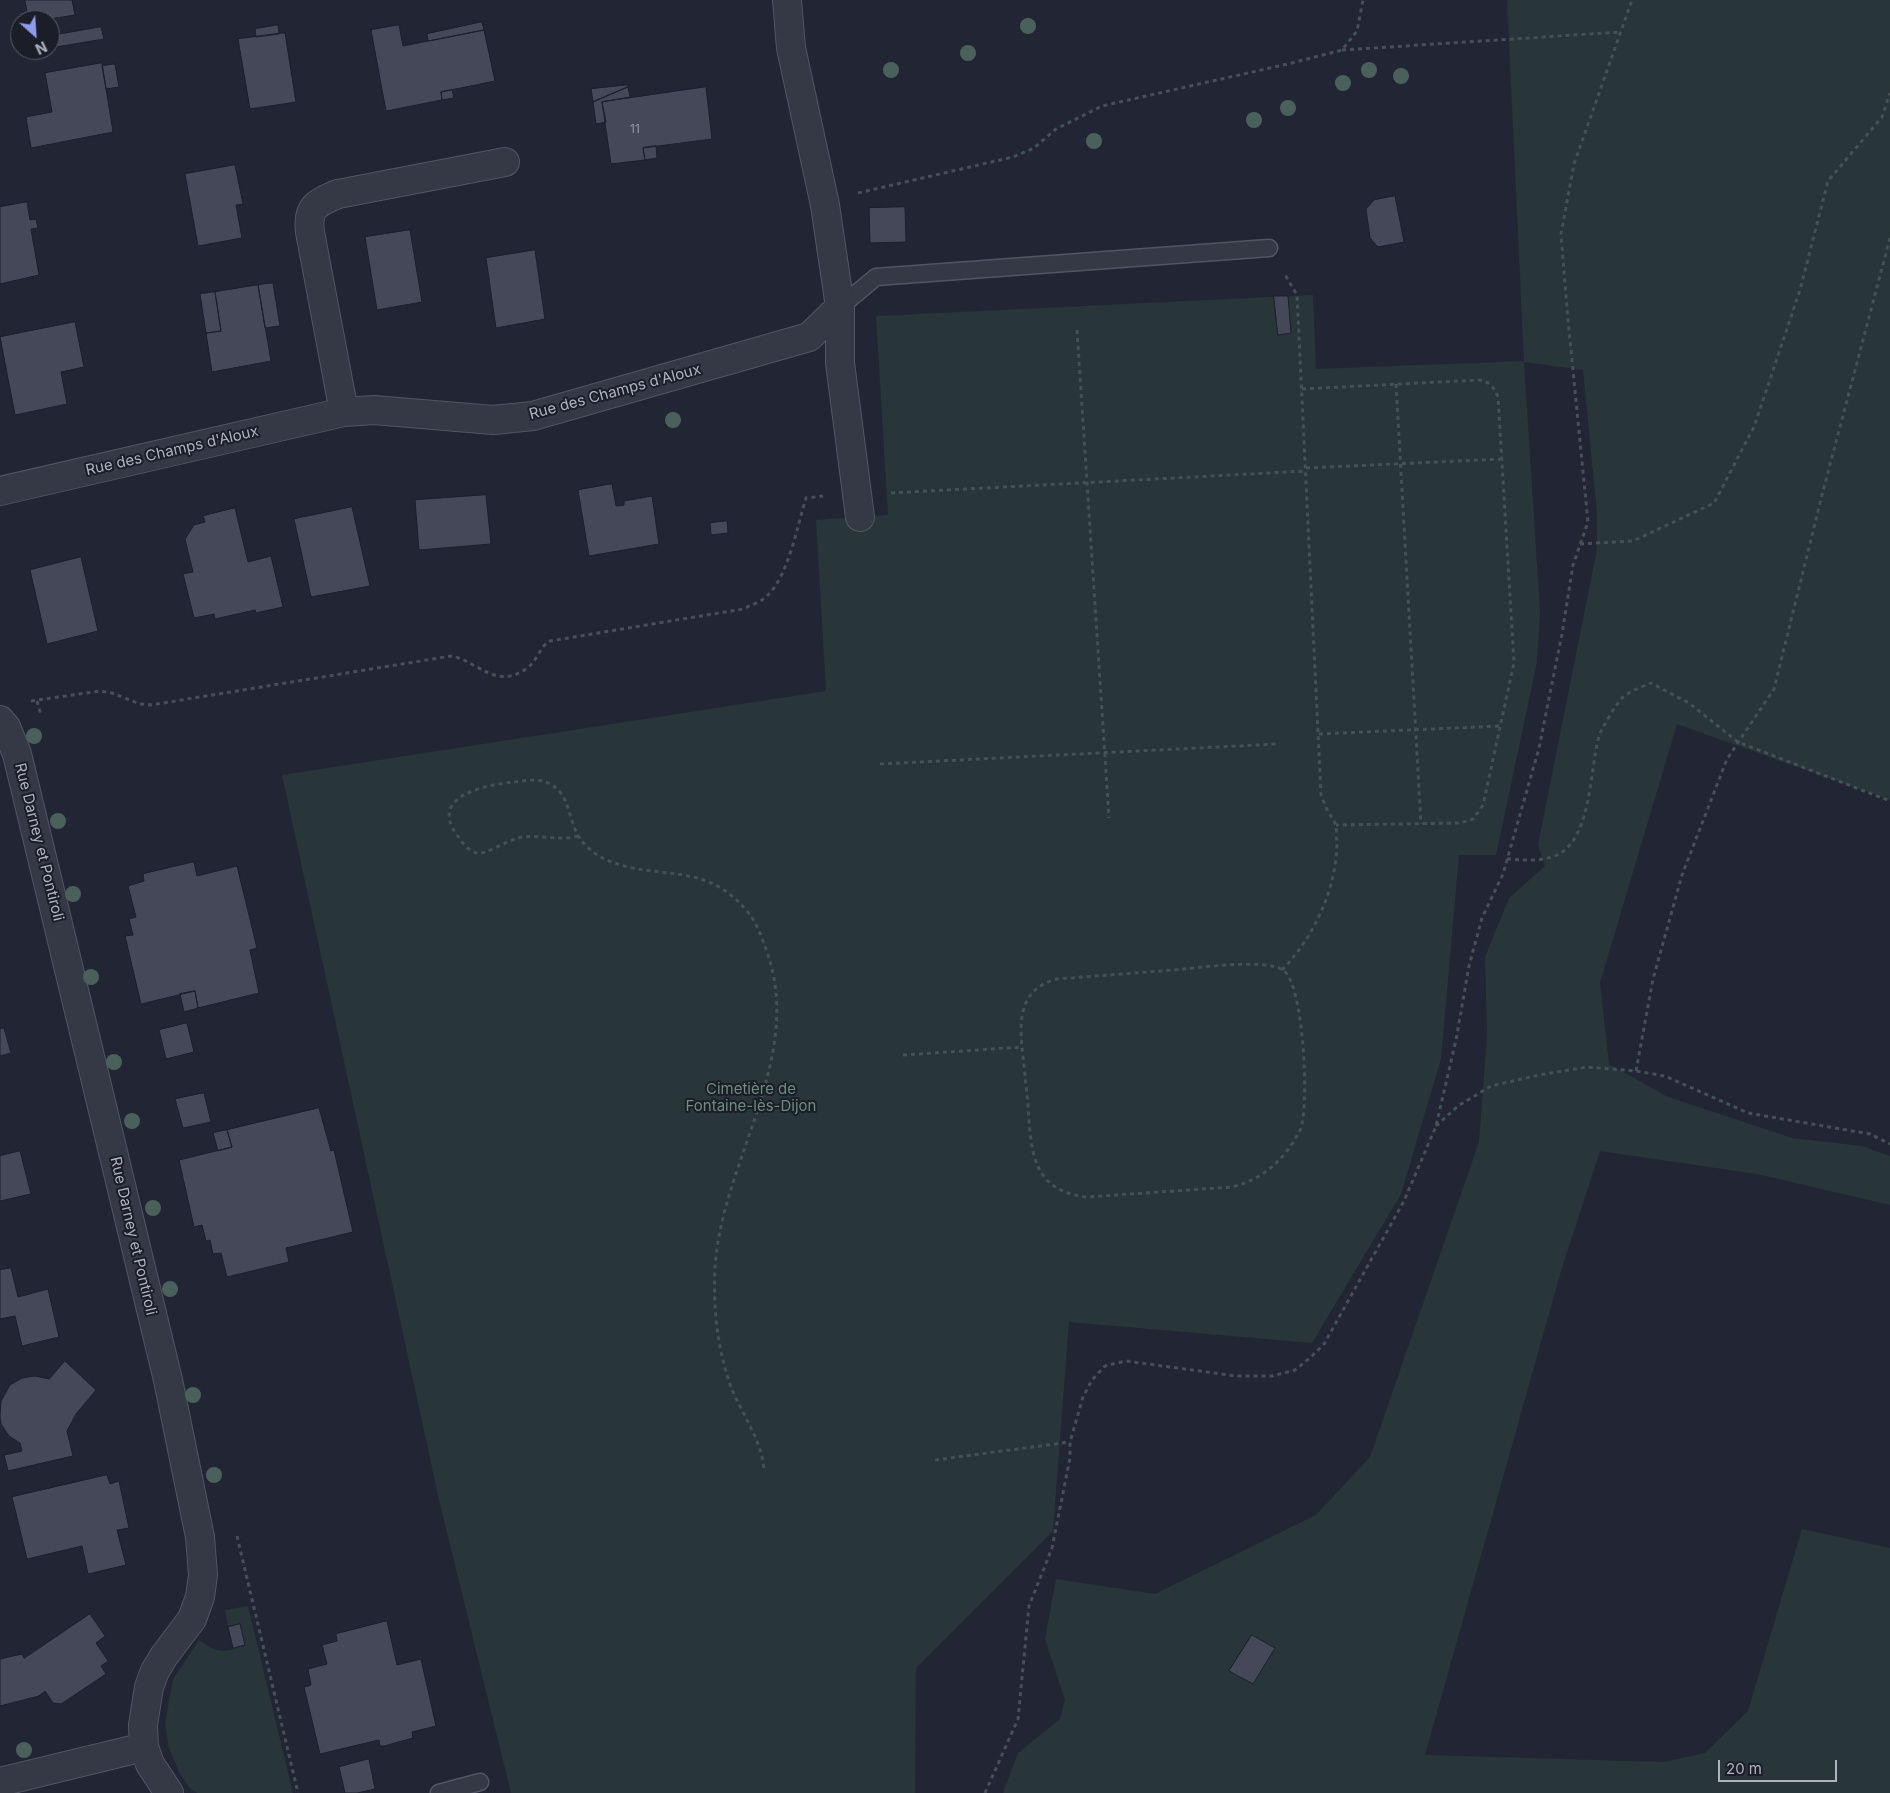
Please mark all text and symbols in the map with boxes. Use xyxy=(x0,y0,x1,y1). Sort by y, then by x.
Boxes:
north arrow xyxy=(10,10,60,60)
text: N xyxy=(33,38,50,58)
house number: 11 xyxy=(630,122,640,136)
street label: Rue des Champs d'Aloux xyxy=(527,360,703,424)
street label: Rue des Champs d'Aloux xyxy=(84,422,260,480)
street label: Rue Darney et Pontiroli xyxy=(11,761,67,923)
park label: Cimetière de Fontaine-lès-Dijon xyxy=(686,1080,816,1115)
street label: Rue Darney et Pontiroli xyxy=(106,1155,160,1317)
scale bar xyxy=(1720,1750,1839,1782)
text: 20 m xyxy=(1726,1759,1762,1778)

